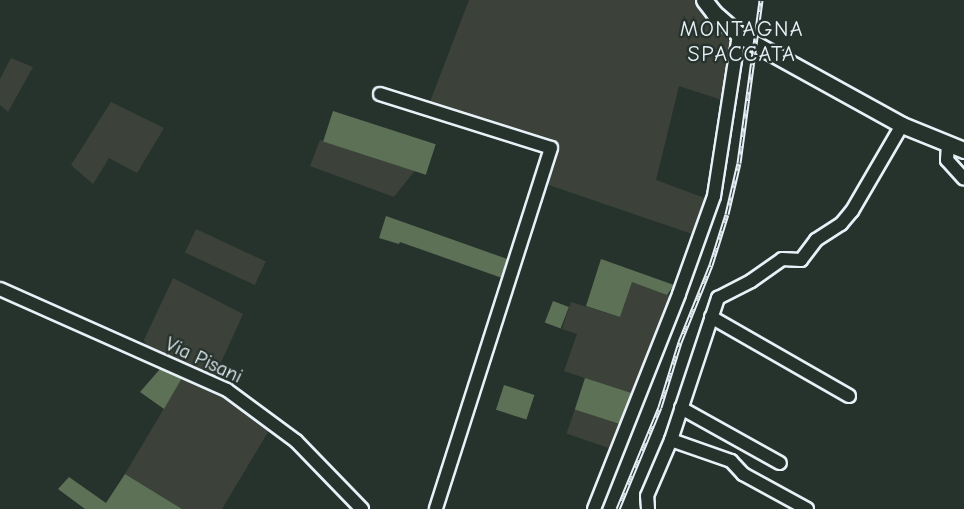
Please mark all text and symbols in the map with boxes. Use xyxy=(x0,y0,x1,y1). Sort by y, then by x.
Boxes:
district label: MONTAGNA SPACCATA xyxy=(680,16,804,68)
street label: Via Pisani xyxy=(162,332,246,388)

